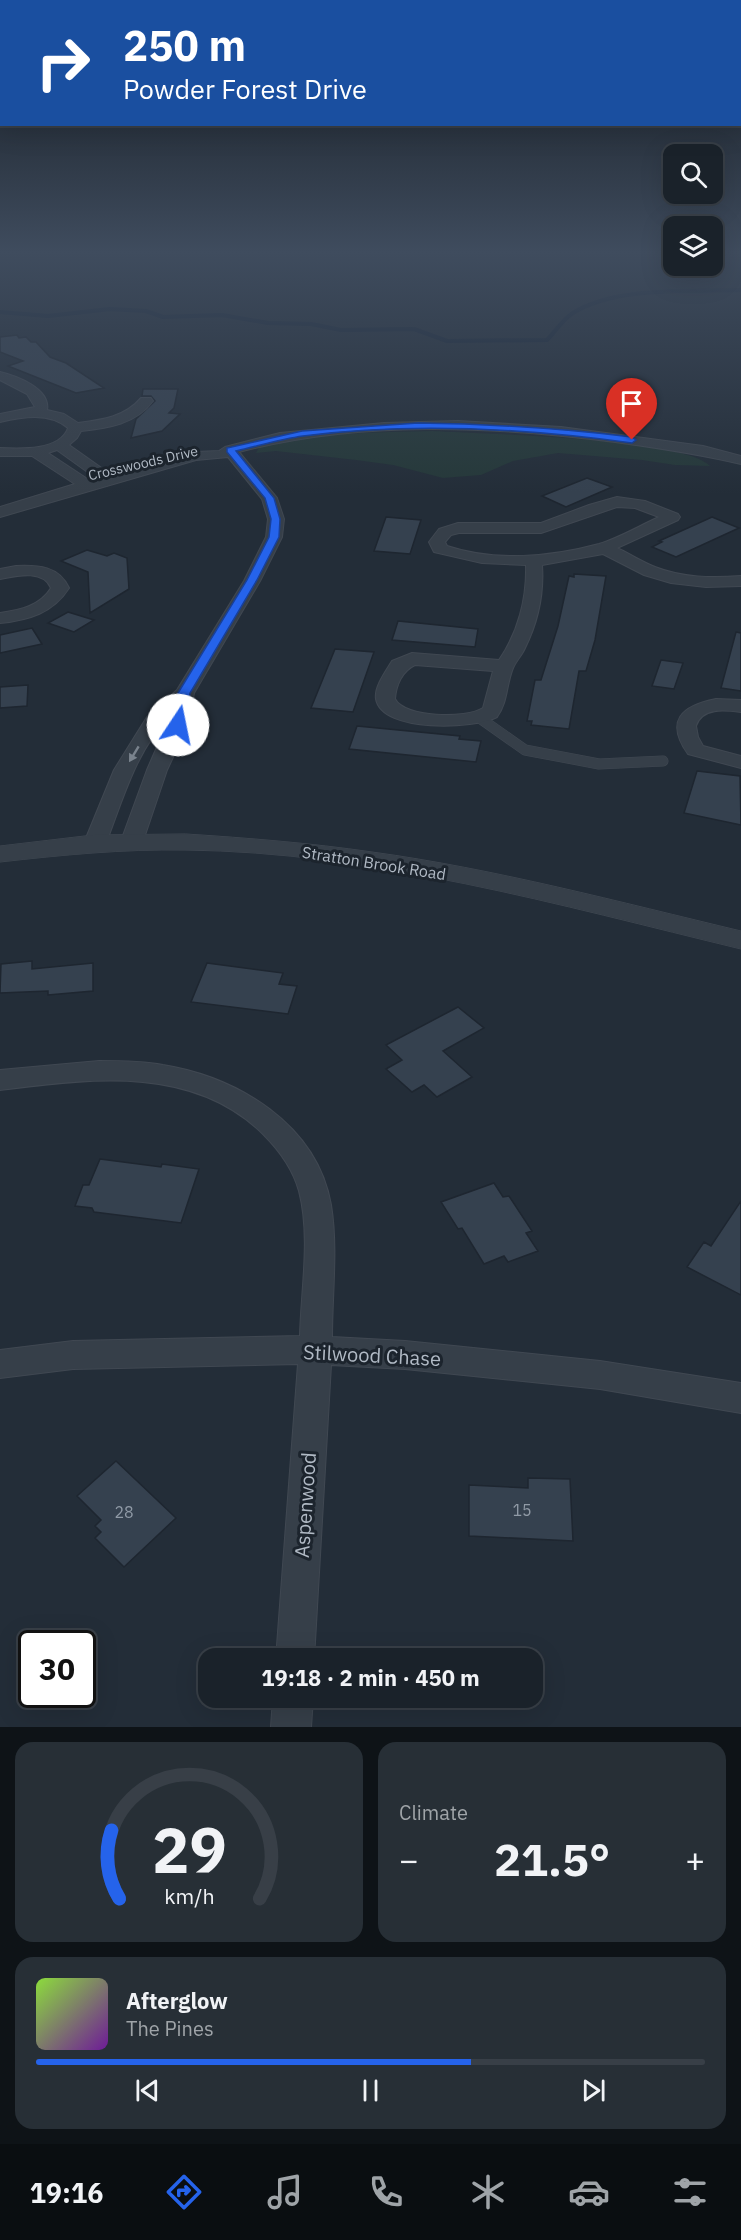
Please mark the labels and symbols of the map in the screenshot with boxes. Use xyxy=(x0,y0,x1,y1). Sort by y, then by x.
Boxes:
pin xyxy=(606,378,657,440)
street label: Crosswoods Drive xyxy=(86,442,200,484)
position arrow xyxy=(146,693,210,757)
one-way arrow xyxy=(129,746,140,762)
street label: Stratton Brook Road xyxy=(301,842,447,884)
street label: Stilwood Chase xyxy=(302,1338,442,1372)
street label: Aspenwood xyxy=(288,1451,322,1559)
house number: 15 xyxy=(512,1500,532,1520)
house number: 28 xyxy=(114,1502,134,1522)
speed limit sign: 30 xyxy=(18,1630,96,1708)

